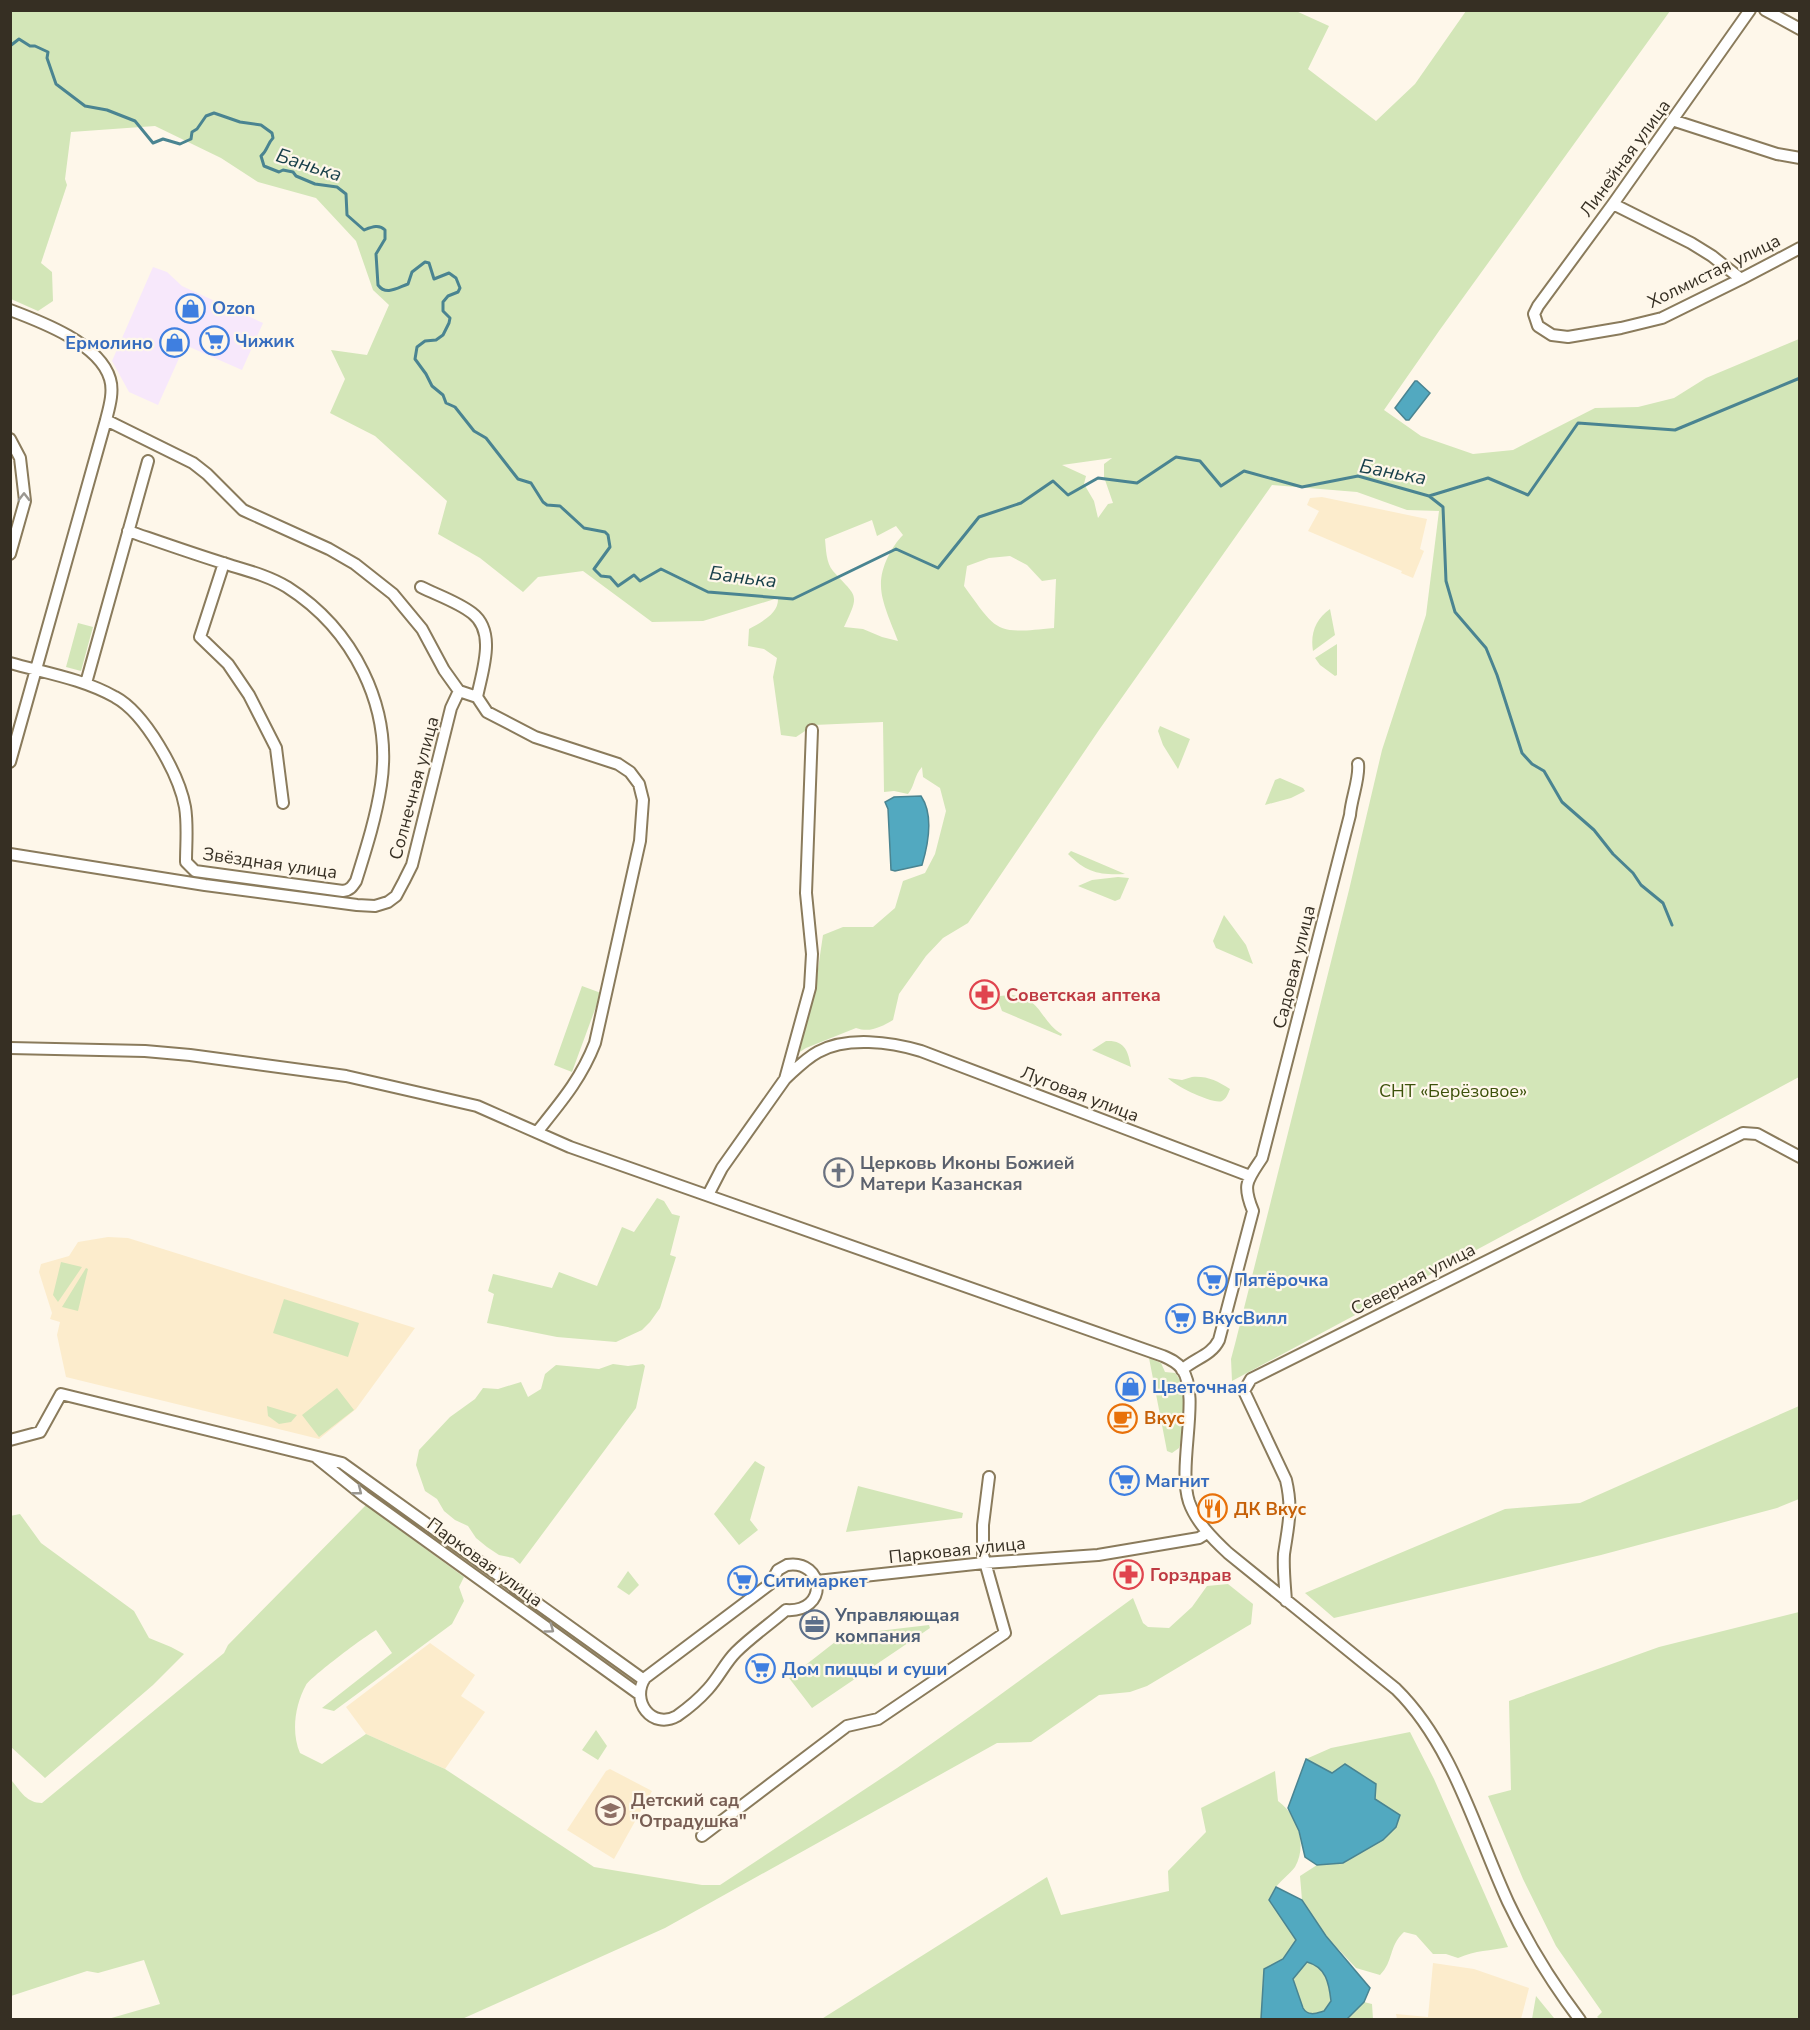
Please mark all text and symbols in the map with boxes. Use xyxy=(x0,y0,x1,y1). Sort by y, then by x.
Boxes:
street label: Линейная улица xyxy=(1574,95,1676,221)
water label: Банька xyxy=(273,142,345,188)
street label: Холмистая улица xyxy=(1644,228,1784,314)
shop icon: Ozon xyxy=(175,292,207,324)
place label: Ozon xyxy=(212,296,255,320)
supermarket icon: Чижик xyxy=(198,325,230,357)
shop icon: Ермолино xyxy=(158,327,190,359)
place label: Чижик xyxy=(235,329,295,353)
place label: Ермолино xyxy=(65,331,153,355)
water label: Банька xyxy=(1357,452,1429,492)
one-way arrow xyxy=(18,493,30,502)
water label: Банька xyxy=(708,559,778,595)
street label: Солнечная улица xyxy=(383,714,445,862)
street label: Звёздная улица xyxy=(201,842,339,884)
street label: Садовая улица xyxy=(1267,903,1321,1031)
pharmacy icon: Советская аптека xyxy=(969,979,1001,1011)
place label: Советская аптека xyxy=(1006,983,1161,1007)
street label: Луговая улица xyxy=(1017,1060,1143,1128)
park label: СНТ «Берёзовое» xyxy=(1379,1079,1527,1103)
place label: Церковь Иконы Божией Матери Казанская xyxy=(860,1151,1075,1196)
church icon: Церковь Иконы Божией Матери Казанская xyxy=(823,1157,855,1189)
street label: Северная улица xyxy=(1347,1237,1479,1321)
supermarket icon: Пятёрочка xyxy=(1197,1264,1229,1296)
place label: Пятёрочка xyxy=(1234,1268,1329,1292)
supermarket icon: ВкусВилл xyxy=(1165,1302,1197,1334)
place label: ВкусВилл xyxy=(1202,1306,1288,1330)
shop icon: Цветочная xyxy=(1115,1371,1147,1403)
place label: Цветочная xyxy=(1152,1375,1247,1399)
cafe icon: Вкус xyxy=(1107,1402,1139,1434)
place label: Вкус xyxy=(1144,1406,1185,1430)
supermarket icon: Магнит xyxy=(1108,1465,1140,1497)
place label: Магнит xyxy=(1145,1469,1210,1493)
one-way arrow xyxy=(351,1483,362,1494)
restaurant icon: ДК Вкус xyxy=(1197,1493,1229,1525)
place label: ДК Вкус xyxy=(1234,1497,1306,1521)
street label: Парковая улица xyxy=(422,1512,548,1612)
street label: Парковая улица xyxy=(887,1531,1027,1569)
pharmacy icon: Горздрав xyxy=(1113,1559,1145,1591)
place label: Горздрав xyxy=(1150,1563,1232,1587)
supermarket icon: Ситимаркет xyxy=(726,1565,758,1597)
place label: Ситимаркет xyxy=(763,1569,868,1593)
place label: Управляющая компания xyxy=(834,1603,960,1648)
office icon: Управляющая компания xyxy=(798,1609,830,1641)
one-way arrow xyxy=(544,1622,555,1633)
supermarket icon: Дом пиццы и суши xyxy=(745,1653,777,1685)
place label: Дом пиццы и суши xyxy=(782,1657,947,1681)
place label: Детский сад "Отрадушка" xyxy=(631,1788,747,1833)
school or university icon: Детский сад "Отрадушка" xyxy=(594,1794,626,1826)

